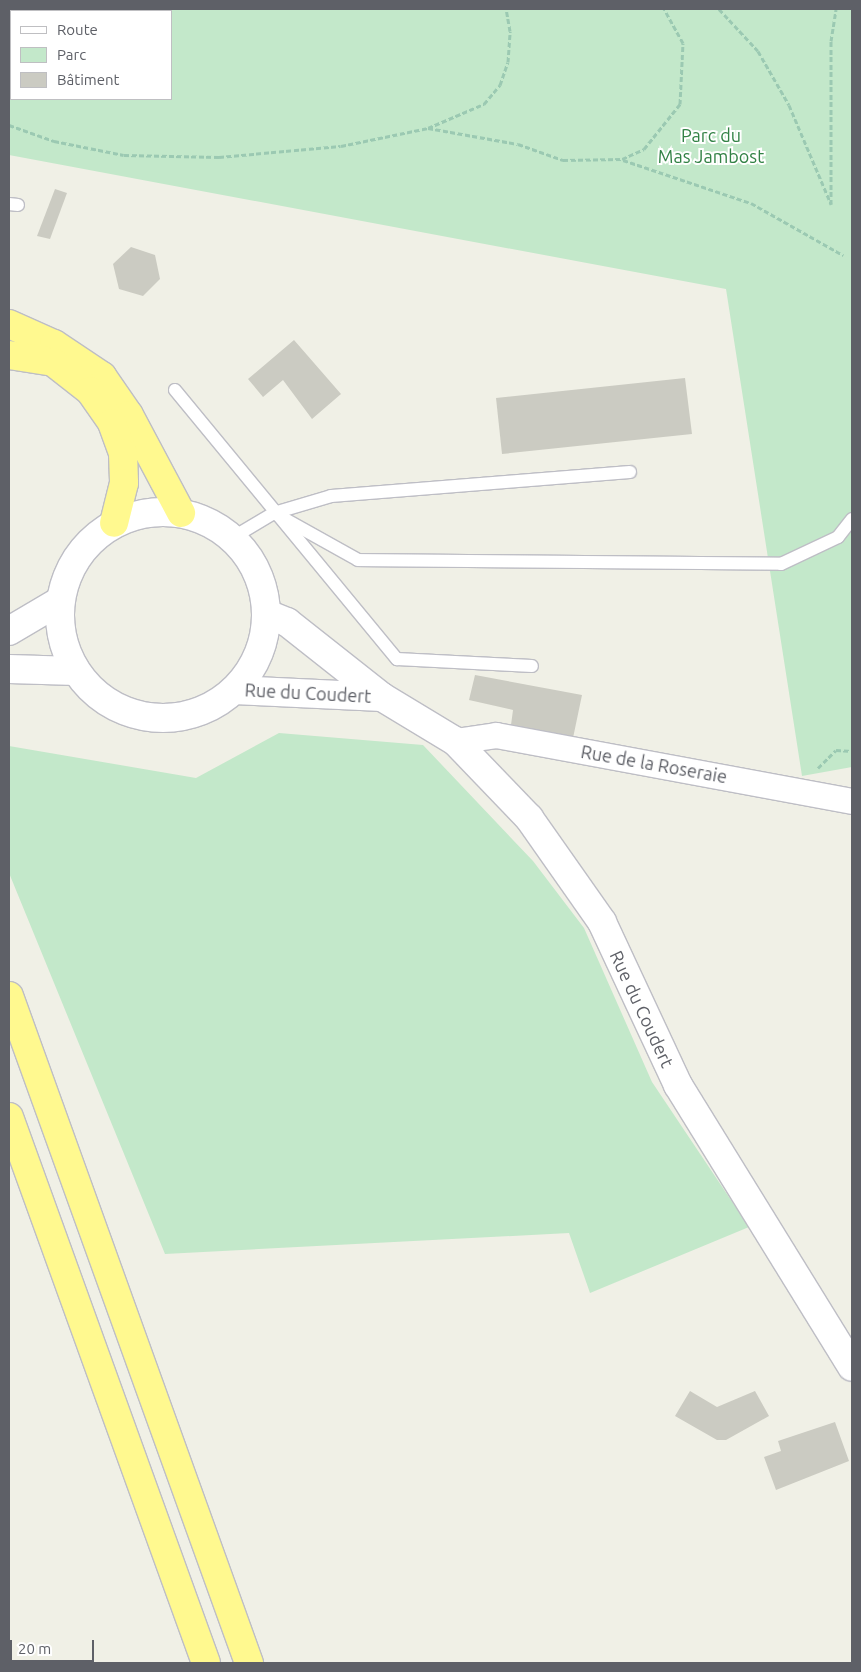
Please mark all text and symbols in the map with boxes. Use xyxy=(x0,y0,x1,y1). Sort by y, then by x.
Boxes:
legend xyxy=(10,10,172,100)
text: Route xyxy=(57,21,98,38)
text: Parc xyxy=(57,46,86,63)
text: Bâtiment xyxy=(57,71,119,88)
park label: Parc du Mas Jambost xyxy=(658,125,764,168)
street label: Rue du Coudert xyxy=(244,679,372,707)
street label: Rue de la Roseraie xyxy=(579,741,729,787)
street label: Rue du Coudert xyxy=(605,947,679,1071)
scale bar xyxy=(12,1630,96,1662)
text: 20 m xyxy=(18,1640,51,1657)

